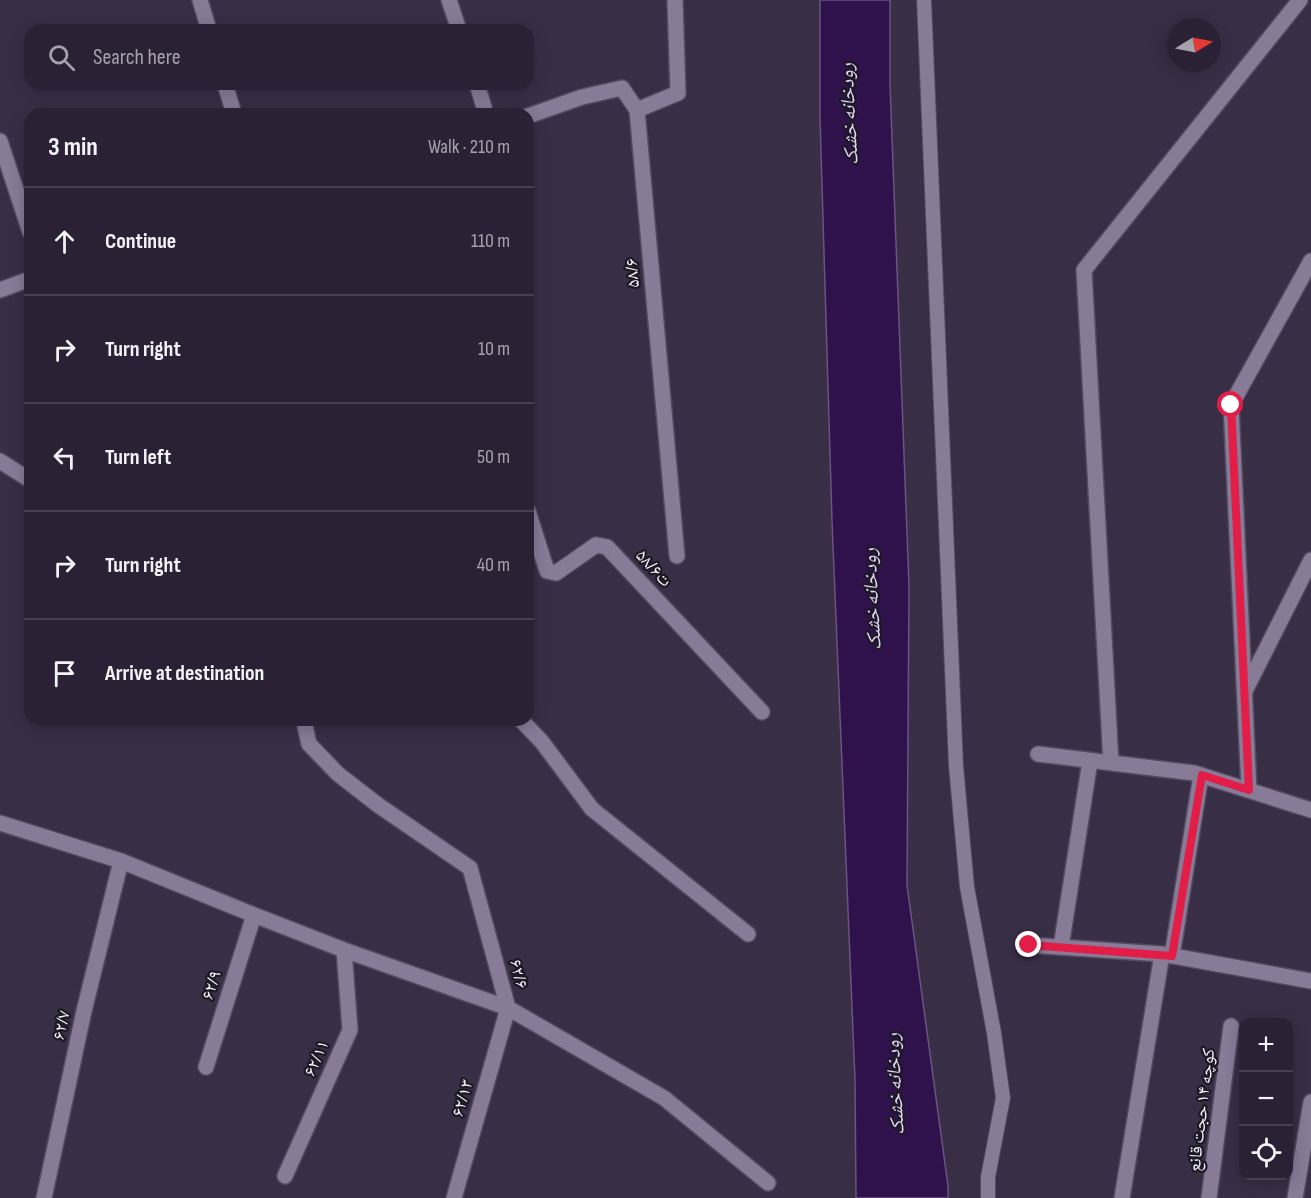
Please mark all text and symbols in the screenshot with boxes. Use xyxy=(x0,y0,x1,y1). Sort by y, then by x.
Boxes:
north arrow xyxy=(1167,18,1221,72)
search box xyxy=(24,24,534,90)
icon: search xyxy=(45,41,78,74)
text: Search here xyxy=(93,44,180,71)
water label: رودخانه خشک xyxy=(834,62,864,166)
text: 3 min xyxy=(48,132,98,163)
text: Walk · 210 m xyxy=(428,135,510,159)
icon: ahead xyxy=(48,225,81,258)
text: Continue xyxy=(105,228,176,255)
text: 110 m xyxy=(471,229,510,253)
street label: ۵۸/۶ xyxy=(621,257,644,289)
icon: right xyxy=(48,333,81,366)
text: Turn right xyxy=(105,336,181,363)
text: 10 m xyxy=(478,337,510,361)
route start xyxy=(1217,391,1243,417)
icon: left xyxy=(48,441,81,474)
text: Turn left xyxy=(105,444,171,471)
text: 50 m xyxy=(477,445,510,469)
street label: ۵۸/۶ت xyxy=(631,545,676,591)
water label: رودخانه خشک xyxy=(857,547,887,651)
icon: right xyxy=(48,549,81,582)
text: Turn right xyxy=(105,552,181,579)
text: 40 m xyxy=(477,553,510,577)
icon: arrive xyxy=(48,657,81,690)
text: Arrive at destination xyxy=(105,660,264,687)
route end xyxy=(1015,931,1041,957)
street label: ۶۲/۶ xyxy=(505,957,532,991)
street label: ۶۲/۹ xyxy=(197,968,226,1002)
street label: ۶۲/۷ xyxy=(48,1009,75,1042)
map controls xyxy=(1239,1018,1293,1180)
button: + xyxy=(1239,1018,1293,1072)
water label: رودخانه خشک xyxy=(880,1032,910,1136)
street label: ۶۲/۱۱ xyxy=(299,1037,334,1080)
street label: کوچه ۱۴ حجت قانع xyxy=(1184,1047,1221,1173)
button: − xyxy=(1239,1072,1293,1126)
street label: ۶۲/۱۳ xyxy=(447,1077,478,1119)
button: locate xyxy=(1239,1126,1293,1180)

